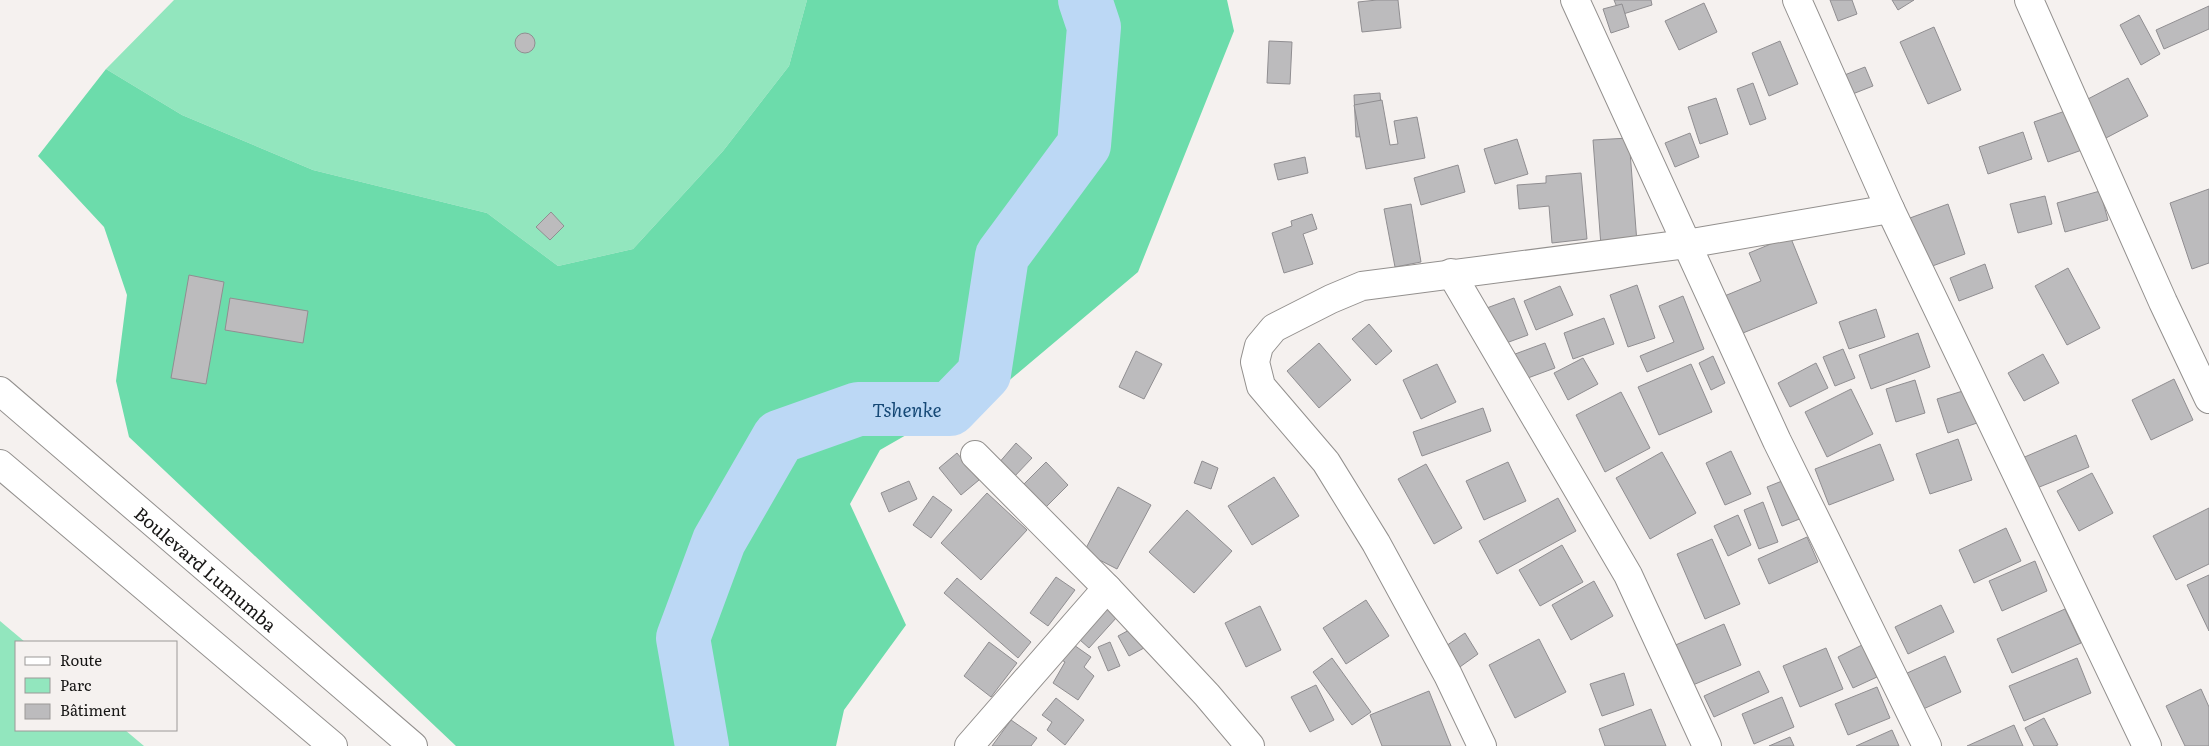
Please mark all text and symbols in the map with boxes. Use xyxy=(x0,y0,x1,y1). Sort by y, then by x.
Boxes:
water label: Tshenke xyxy=(872,395,942,423)
street label: Boulevard Lumumba xyxy=(129,499,284,637)
legend xyxy=(15,641,178,731)
text: Route xyxy=(60,648,102,671)
text: Parc xyxy=(60,673,92,696)
text: Bâtiment xyxy=(60,698,126,721)

